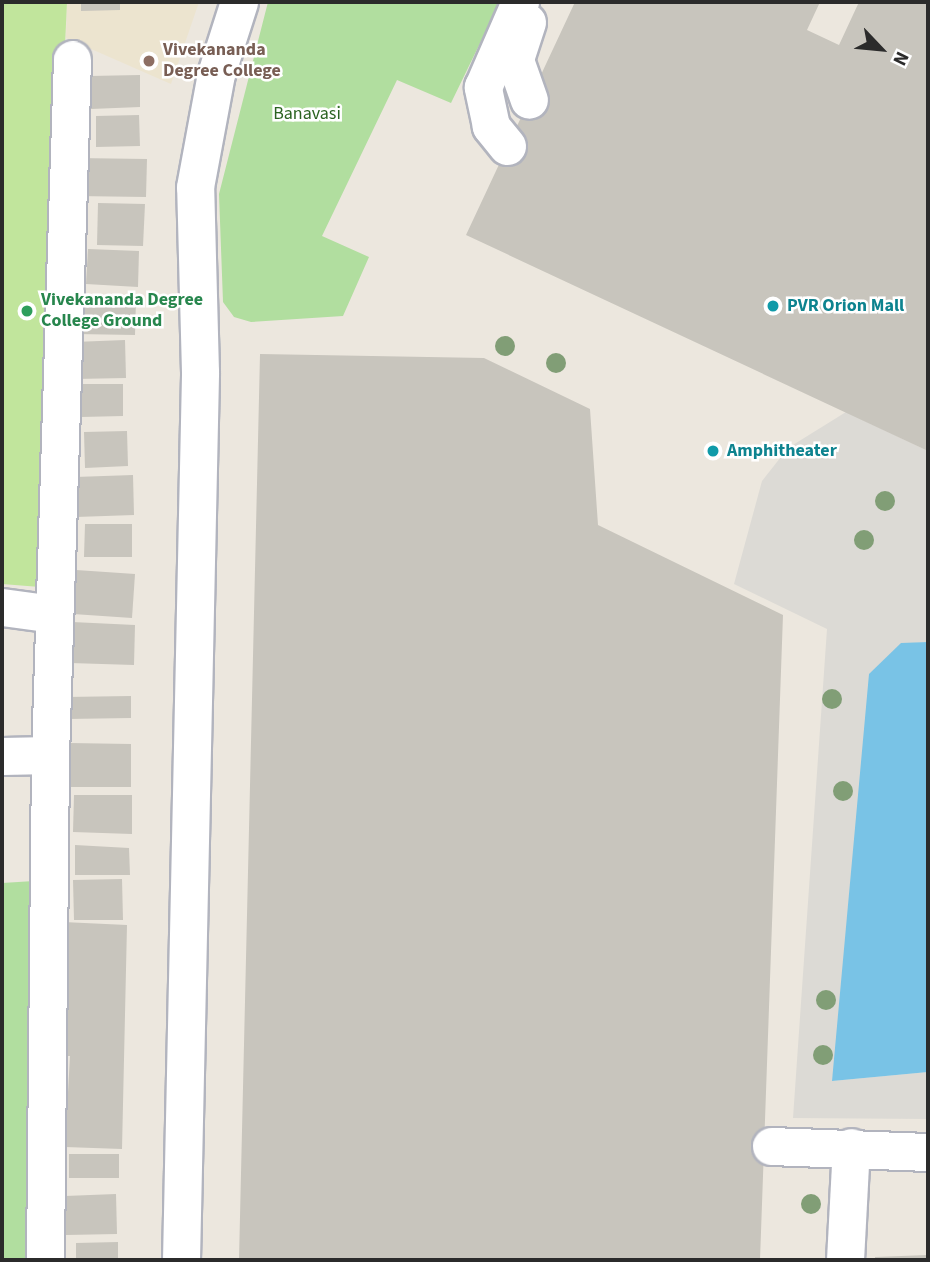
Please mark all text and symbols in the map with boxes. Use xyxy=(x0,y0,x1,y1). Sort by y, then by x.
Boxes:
north arrow xyxy=(846,14,916,84)
place label: Vivekananda Degree College xyxy=(163,40,281,82)
text: N xyxy=(885,47,915,70)
marker: Vivekananda Degree College xyxy=(141,53,157,69)
park label: Banavasi xyxy=(273,103,341,125)
place label: Vivekananda Degree College Ground xyxy=(41,290,203,332)
place label: PVR Orion Mall xyxy=(787,295,904,317)
marker: PVR Orion Mall xyxy=(765,298,781,314)
marker: Vivekananda Degree College Ground xyxy=(19,303,35,319)
place label: Amphitheater xyxy=(727,440,837,462)
marker: Amphitheater xyxy=(705,443,721,459)

